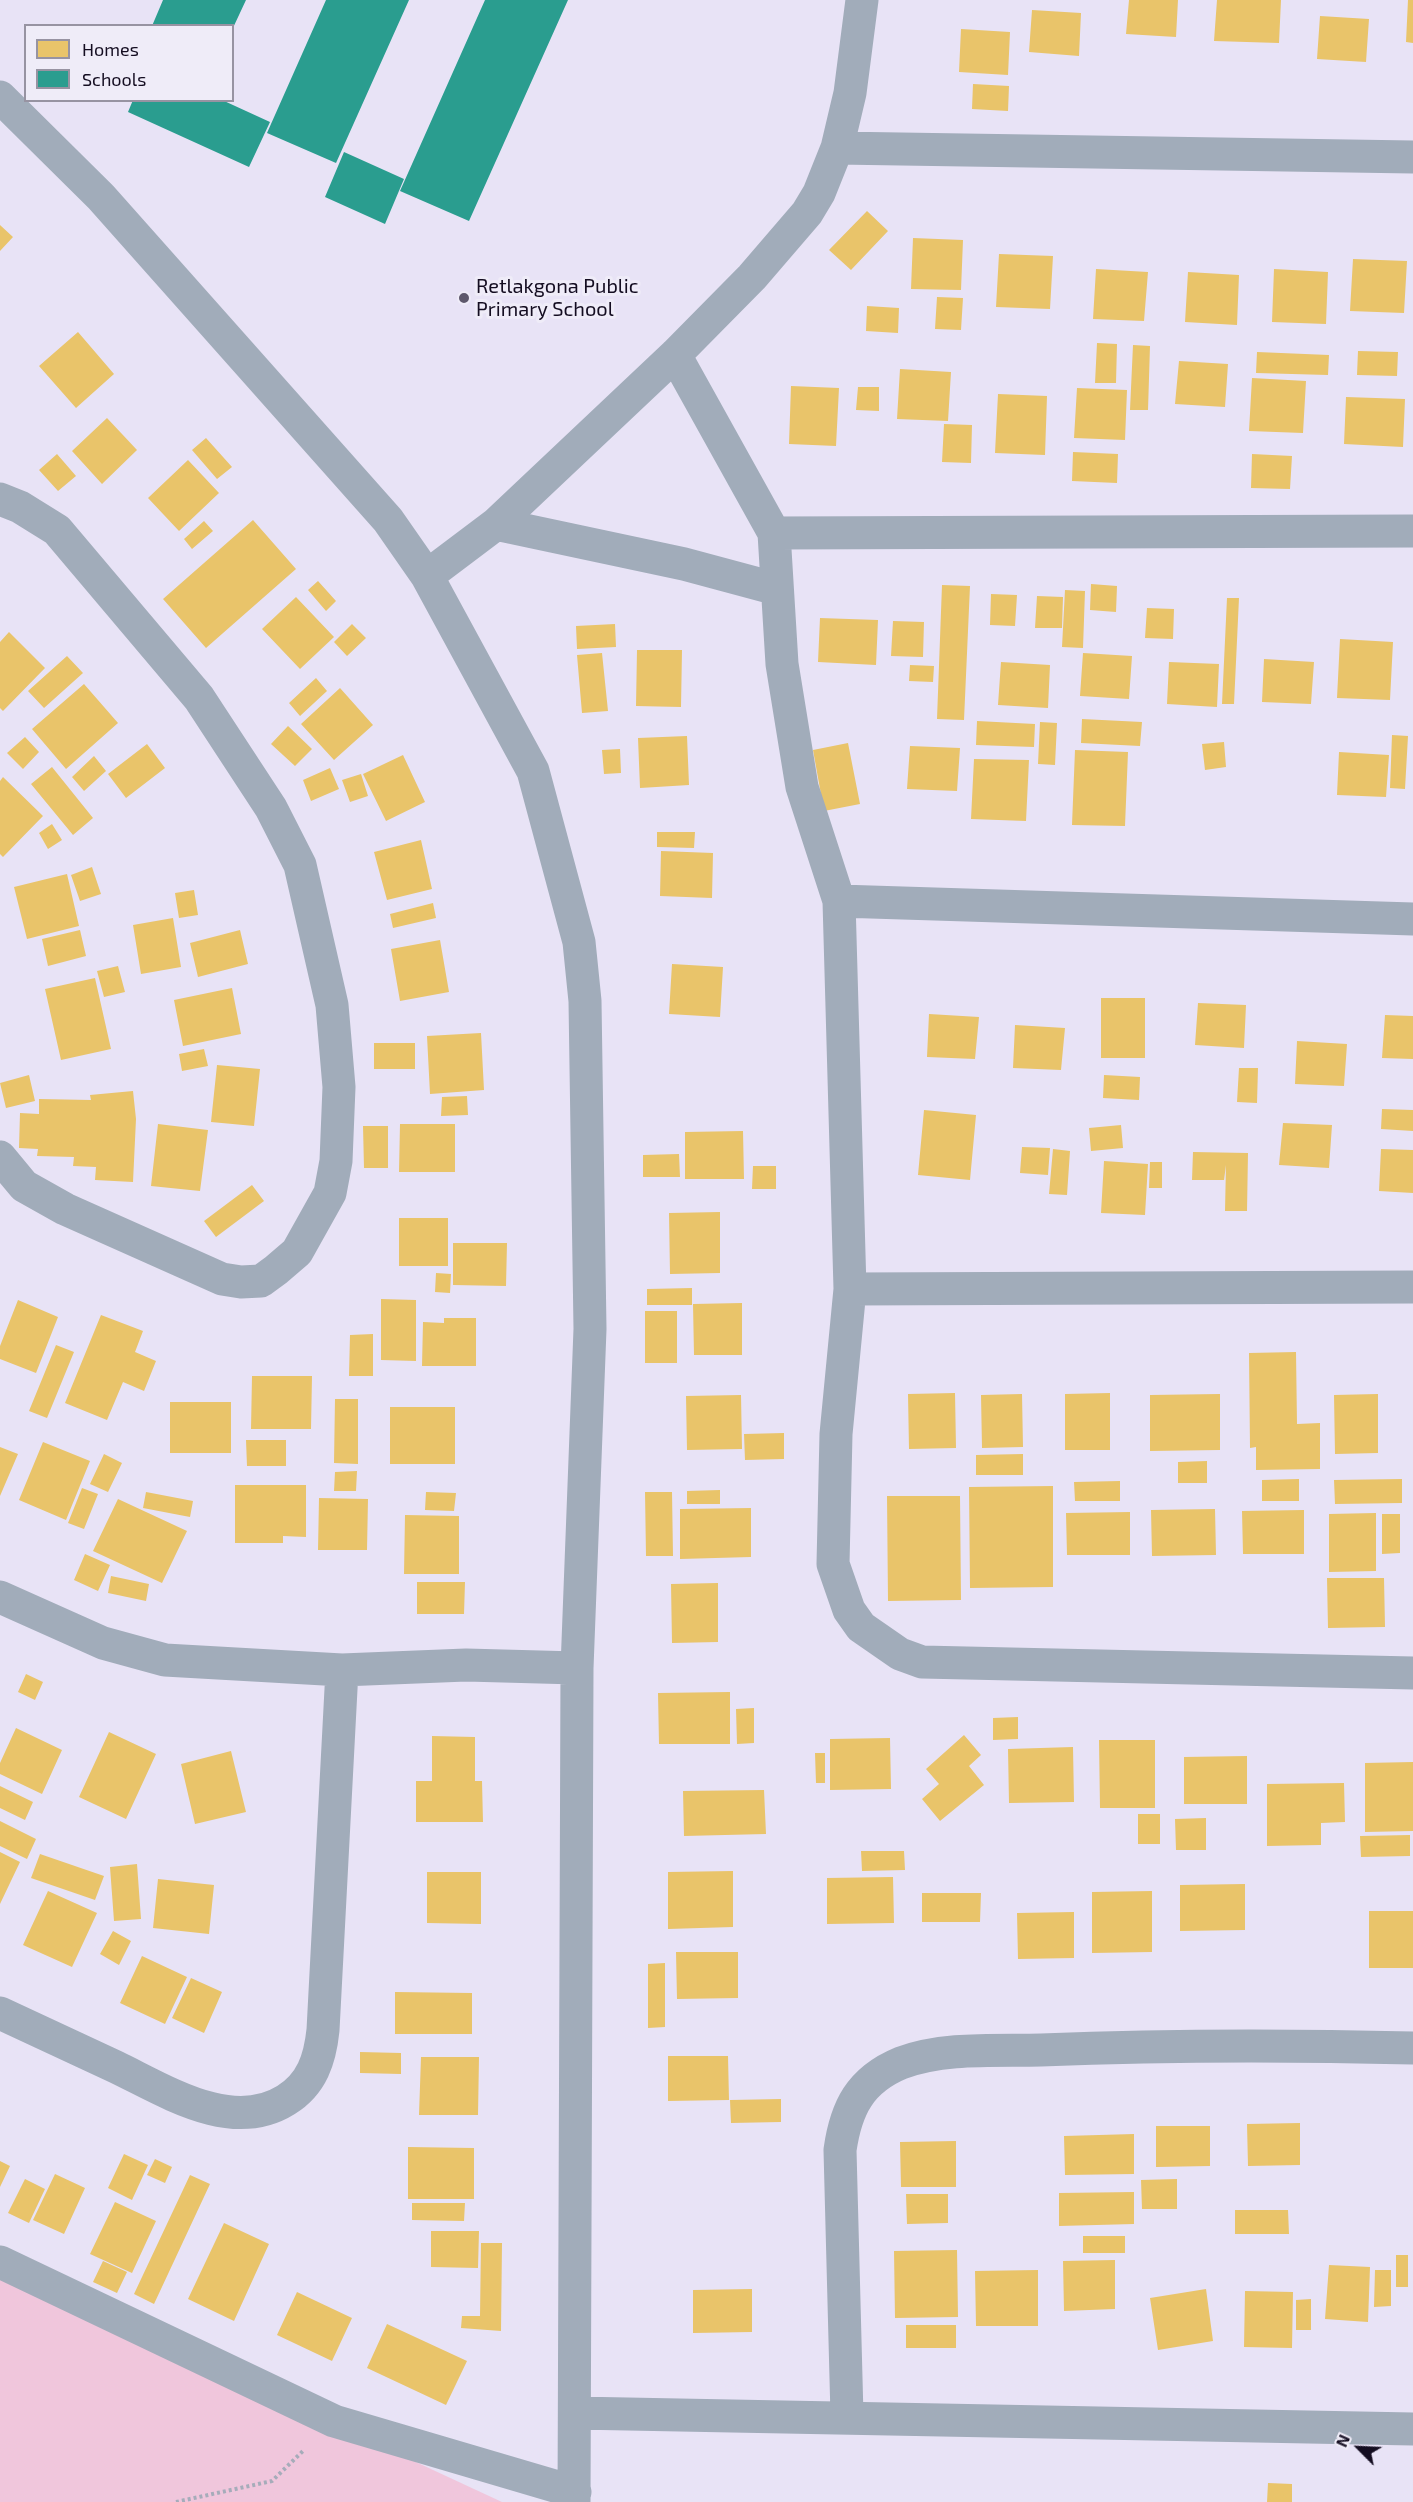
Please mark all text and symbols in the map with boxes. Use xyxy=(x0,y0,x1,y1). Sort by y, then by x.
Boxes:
legend xyxy=(24,24,234,102)
text: Homes xyxy=(82,38,139,60)
text: Schools xyxy=(82,68,146,90)
place label: Retlakgona Public Primary School xyxy=(476,274,638,321)
marker: Retlakgona Public Primary School xyxy=(457,291,471,305)
north arrow xyxy=(1329,2418,1389,2478)
text: N xyxy=(1331,2431,1353,2450)

